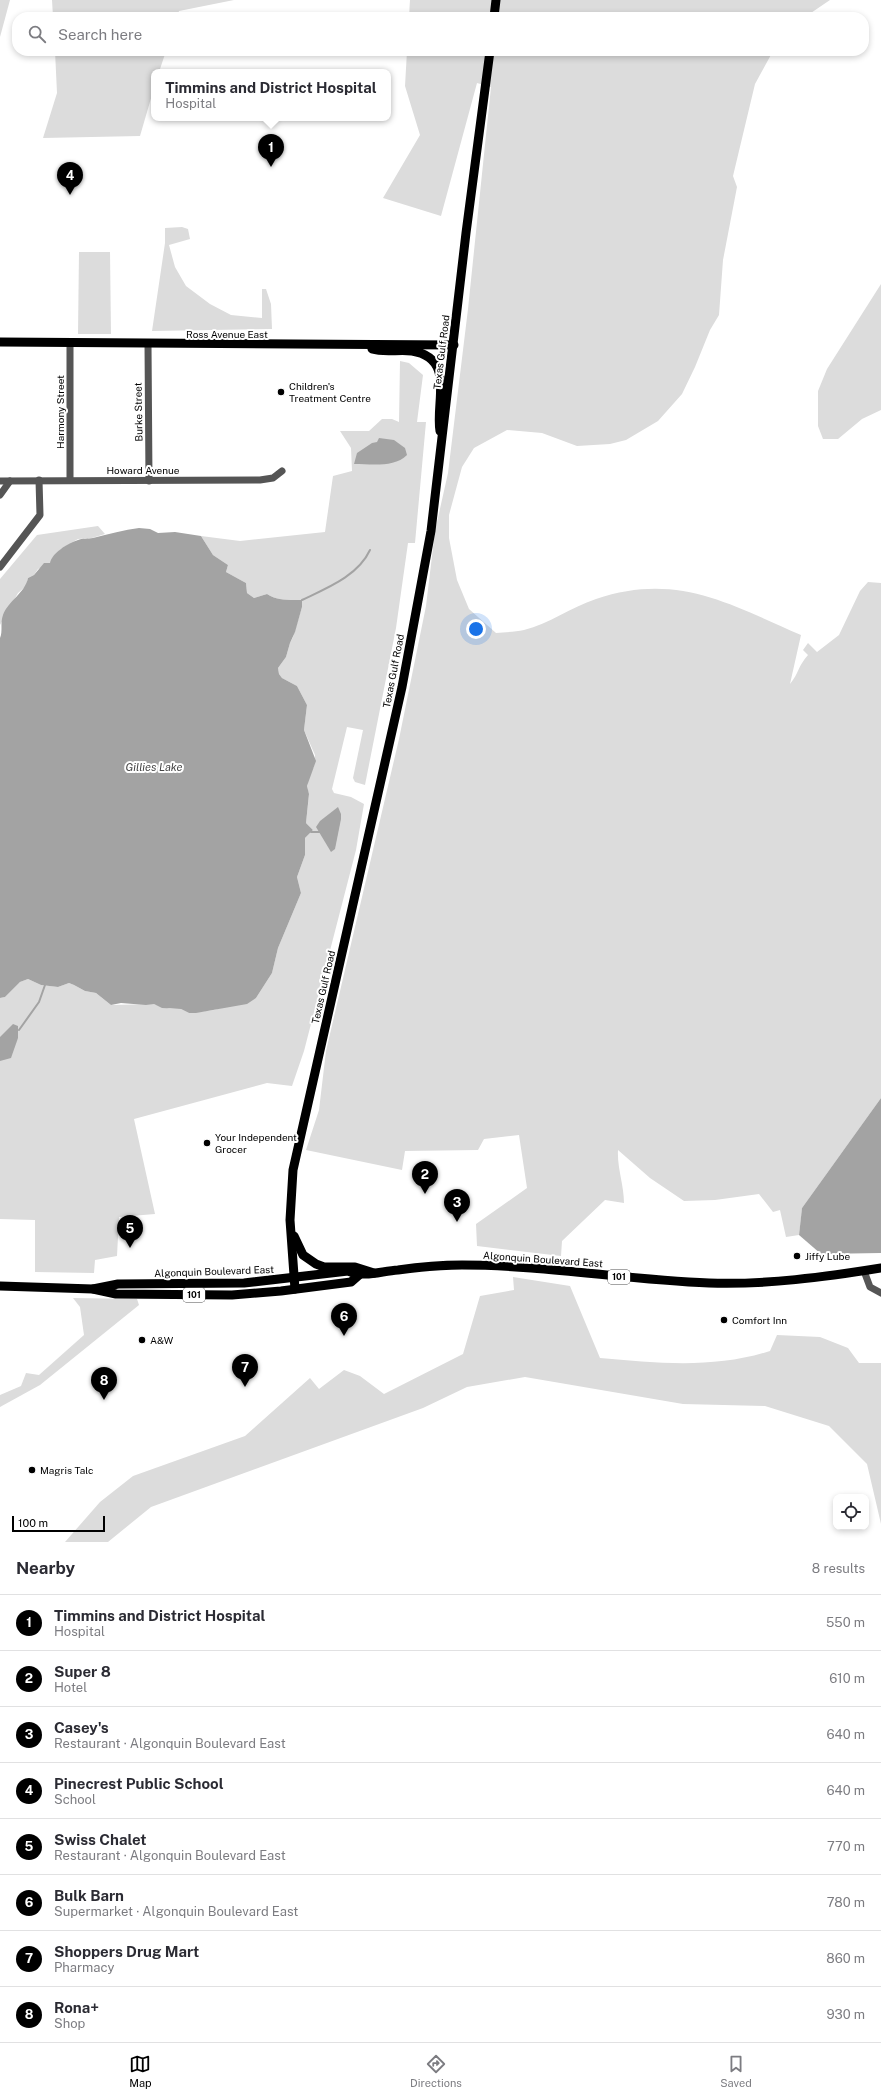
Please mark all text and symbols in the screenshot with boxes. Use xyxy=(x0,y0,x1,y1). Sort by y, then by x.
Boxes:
search box xyxy=(12,12,869,56)
icon: search xyxy=(26,23,48,45)
text: Search here xyxy=(58,26,142,43)
popup xyxy=(151,69,391,121)
text: Timmins and District Hospital xyxy=(165,79,377,96)
text: Hospital xyxy=(165,96,216,111)
pin: 1 xyxy=(258,134,284,167)
pin: 4 xyxy=(57,162,83,195)
street label: Texas Gulf Road xyxy=(430,314,452,390)
street label: Ross Avenue East xyxy=(186,328,268,340)
street label: Harmony Street xyxy=(54,375,66,449)
place label: Children's Treatment Centre xyxy=(289,380,371,404)
street label: Burke Street xyxy=(131,382,145,442)
marker: Children's Treatment Centre xyxy=(276,387,286,397)
street label: Howard Avenue xyxy=(107,464,180,476)
your location xyxy=(466,619,486,639)
street label: Texas Gulf Road xyxy=(380,633,406,709)
water label: Gillies Lake xyxy=(126,761,183,773)
street label: Texas Gulf Road xyxy=(309,949,337,1025)
place label: Your Independent Grocer xyxy=(215,1131,297,1155)
marker: Your Independent Grocer xyxy=(202,1138,212,1148)
pin: 2 xyxy=(412,1161,438,1194)
pin: 3 xyxy=(444,1189,470,1222)
pin: 5 xyxy=(117,1215,143,1248)
street label: Algonquin Boulevard East xyxy=(483,1249,603,1269)
place label: Jiffy Lube xyxy=(805,1250,850,1262)
marker: Jiffy Lube xyxy=(792,1251,802,1261)
street label: Algonquin Boulevard East xyxy=(154,1263,274,1279)
road number: 101 xyxy=(608,1270,630,1284)
road number: 101 xyxy=(183,1288,205,1302)
pin: 6 xyxy=(331,1303,357,1336)
place label: Comfort Inn xyxy=(732,1314,787,1326)
marker: Comfort Inn xyxy=(719,1315,729,1325)
place label: A&W xyxy=(150,1334,174,1346)
marker: A&W xyxy=(137,1335,147,1345)
pin: 7 xyxy=(232,1354,258,1387)
pin: 8 xyxy=(91,1367,117,1400)
place label: Magris Talc xyxy=(40,1464,94,1476)
marker: Magris Talc xyxy=(27,1465,37,1475)
map controls xyxy=(833,1494,869,1530)
button: locate xyxy=(833,1494,869,1530)
scale bar xyxy=(12,1514,105,1533)
text: 100 m xyxy=(18,1517,48,1529)
text: Nearby xyxy=(16,1558,75,1578)
text: 8 results xyxy=(812,1561,865,1576)
text: Timmins and District Hospital xyxy=(54,1607,265,1624)
text: 1 xyxy=(26,1615,32,1630)
text: 550 m xyxy=(826,1615,865,1630)
text: Hospital xyxy=(54,1624,105,1639)
text: Super 8 xyxy=(54,1663,111,1680)
text: 2 xyxy=(25,1671,33,1686)
text: 610 m xyxy=(829,1671,865,1686)
text: Hotel xyxy=(54,1680,87,1695)
text: Casey's xyxy=(54,1719,109,1736)
text: 3 xyxy=(25,1727,33,1742)
text: 640 m xyxy=(826,1727,865,1742)
text: Restaurant · Algonquin Boulevard East xyxy=(54,1736,286,1751)
text: Pinecrest Public School xyxy=(54,1775,224,1792)
text: 4 xyxy=(25,1783,33,1798)
text: 640 m xyxy=(826,1783,865,1798)
text: School xyxy=(54,1792,96,1807)
text: Swiss Chalet xyxy=(54,1831,147,1848)
text: 5 xyxy=(25,1839,33,1854)
text: 770 m xyxy=(827,1839,865,1854)
text: Restaurant · Algonquin Boulevard East xyxy=(54,1848,286,1863)
text: Bulk Barn xyxy=(54,1887,124,1904)
text: 6 xyxy=(25,1895,33,1910)
text: 780 m xyxy=(827,1895,865,1910)
text: Supermarket · Algonquin Boulevard East xyxy=(54,1904,298,1919)
text: Shoppers Drug Mart xyxy=(54,1943,199,1960)
text: 7 xyxy=(25,1951,33,1966)
text: 860 m xyxy=(826,1951,865,1966)
text: Pharmacy xyxy=(54,1960,114,1975)
text: Rona+ xyxy=(54,1999,99,2016)
text: 8 xyxy=(25,2007,33,2022)
text: 930 m xyxy=(827,2007,865,2022)
text: Shop xyxy=(54,2016,85,2031)
tab: Map xyxy=(129,2053,152,2089)
tab: Directions xyxy=(410,2053,462,2089)
tab: Saved xyxy=(720,2053,752,2089)

